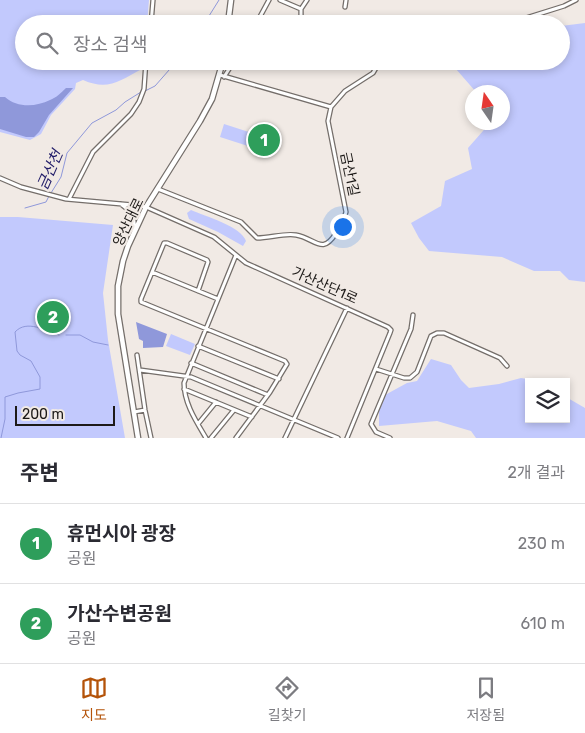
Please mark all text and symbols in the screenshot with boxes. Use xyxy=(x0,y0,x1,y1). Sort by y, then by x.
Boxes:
search box xyxy=(15,15,570,70)
icon: search xyxy=(33,29,61,57)
text: 장소 검색 xyxy=(73,33,148,56)
north arrow xyxy=(465,85,510,130)
pin: 1 xyxy=(248,121,280,159)
water label: 금산천 xyxy=(33,145,68,193)
street label: 금산1길 xyxy=(337,151,362,198)
street label: 양산대로 xyxy=(110,195,147,249)
your location xyxy=(330,214,356,240)
street label: 가산산단1로 xyxy=(289,263,361,308)
pin: 2 xyxy=(37,298,69,336)
map controls xyxy=(525,378,570,423)
button: layers xyxy=(525,378,570,423)
scale bar xyxy=(15,403,115,426)
text: 200 m xyxy=(22,406,64,423)
text: 주변 xyxy=(20,460,59,485)
text: 2개 결과 xyxy=(508,463,565,482)
text: 휴먼시아 광장 xyxy=(67,522,176,545)
text: 1 xyxy=(32,534,40,553)
text: 230 m xyxy=(518,534,565,553)
text: 공원 xyxy=(67,549,96,568)
text: 가산수변공원 xyxy=(67,602,172,625)
text: 2 xyxy=(31,614,41,633)
text: 610 m xyxy=(521,614,565,633)
text: 공원 xyxy=(67,629,96,648)
tab: 지도 xyxy=(80,674,108,724)
tab: 길찾기 xyxy=(268,674,307,724)
tab: 저장됨 xyxy=(466,674,505,724)

